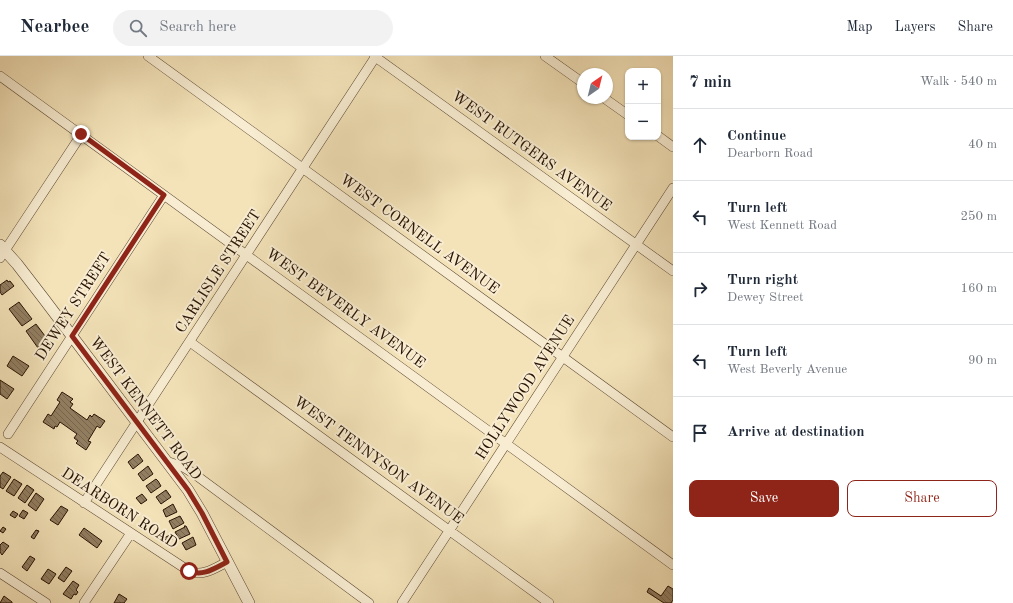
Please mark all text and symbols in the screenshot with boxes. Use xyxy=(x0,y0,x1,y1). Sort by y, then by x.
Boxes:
search box xyxy=(113,10,393,46)
icon: search xyxy=(127,17,149,39)
text: Nearbee xyxy=(20,18,89,37)
text: Search here xyxy=(159,20,236,35)
text: Map xyxy=(847,20,873,34)
text: Layers xyxy=(895,20,936,34)
text: Share xyxy=(958,20,993,34)
north arrow xyxy=(577,68,613,104)
map controls xyxy=(625,68,661,140)
button: + xyxy=(625,68,661,104)
text: 7 min xyxy=(689,74,732,91)
text: Walk · 540 m xyxy=(920,75,997,88)
street label: WEST RUTGERS AVENUE xyxy=(448,89,614,215)
button: − xyxy=(625,104,661,140)
route end xyxy=(72,125,90,143)
text: Continue xyxy=(727,129,786,144)
icon: ahead xyxy=(689,134,711,156)
text: 40 m xyxy=(968,138,997,151)
text: Dearborn Road xyxy=(727,147,813,160)
street label: WEST CORNELL AVENUE xyxy=(337,172,501,298)
text: Turn left xyxy=(727,201,787,216)
icon: left xyxy=(689,206,711,228)
street label: CARLISLE STREET xyxy=(174,208,264,336)
text: 250 m xyxy=(960,210,997,223)
text: West Kennett Road xyxy=(727,219,837,232)
street label: WEST BEVERLY AVENUE xyxy=(263,246,427,372)
street label: DEWEY STREET xyxy=(33,250,115,364)
text: Turn right xyxy=(727,273,798,288)
icon: right xyxy=(689,278,711,300)
text: 160 m xyxy=(960,282,997,295)
text: Dewey Street xyxy=(727,291,804,304)
street label: HOLLYWOOD AVENUE xyxy=(474,313,578,463)
street label: WEST KENNETT ROAD xyxy=(86,335,204,483)
text: Turn left xyxy=(727,345,787,360)
icon: left xyxy=(689,350,711,372)
text: 90 m xyxy=(968,354,997,367)
text: West Beverly Avenue xyxy=(727,363,847,376)
street label: WEST TENNYSON AVENUE xyxy=(290,394,466,528)
icon: arrive xyxy=(689,422,711,444)
text: Arrive at destination xyxy=(727,425,865,440)
street label: DEARBORN ROAD xyxy=(58,466,180,552)
button: Save xyxy=(689,480,839,517)
button: Share xyxy=(847,480,997,517)
route start xyxy=(180,562,198,580)

